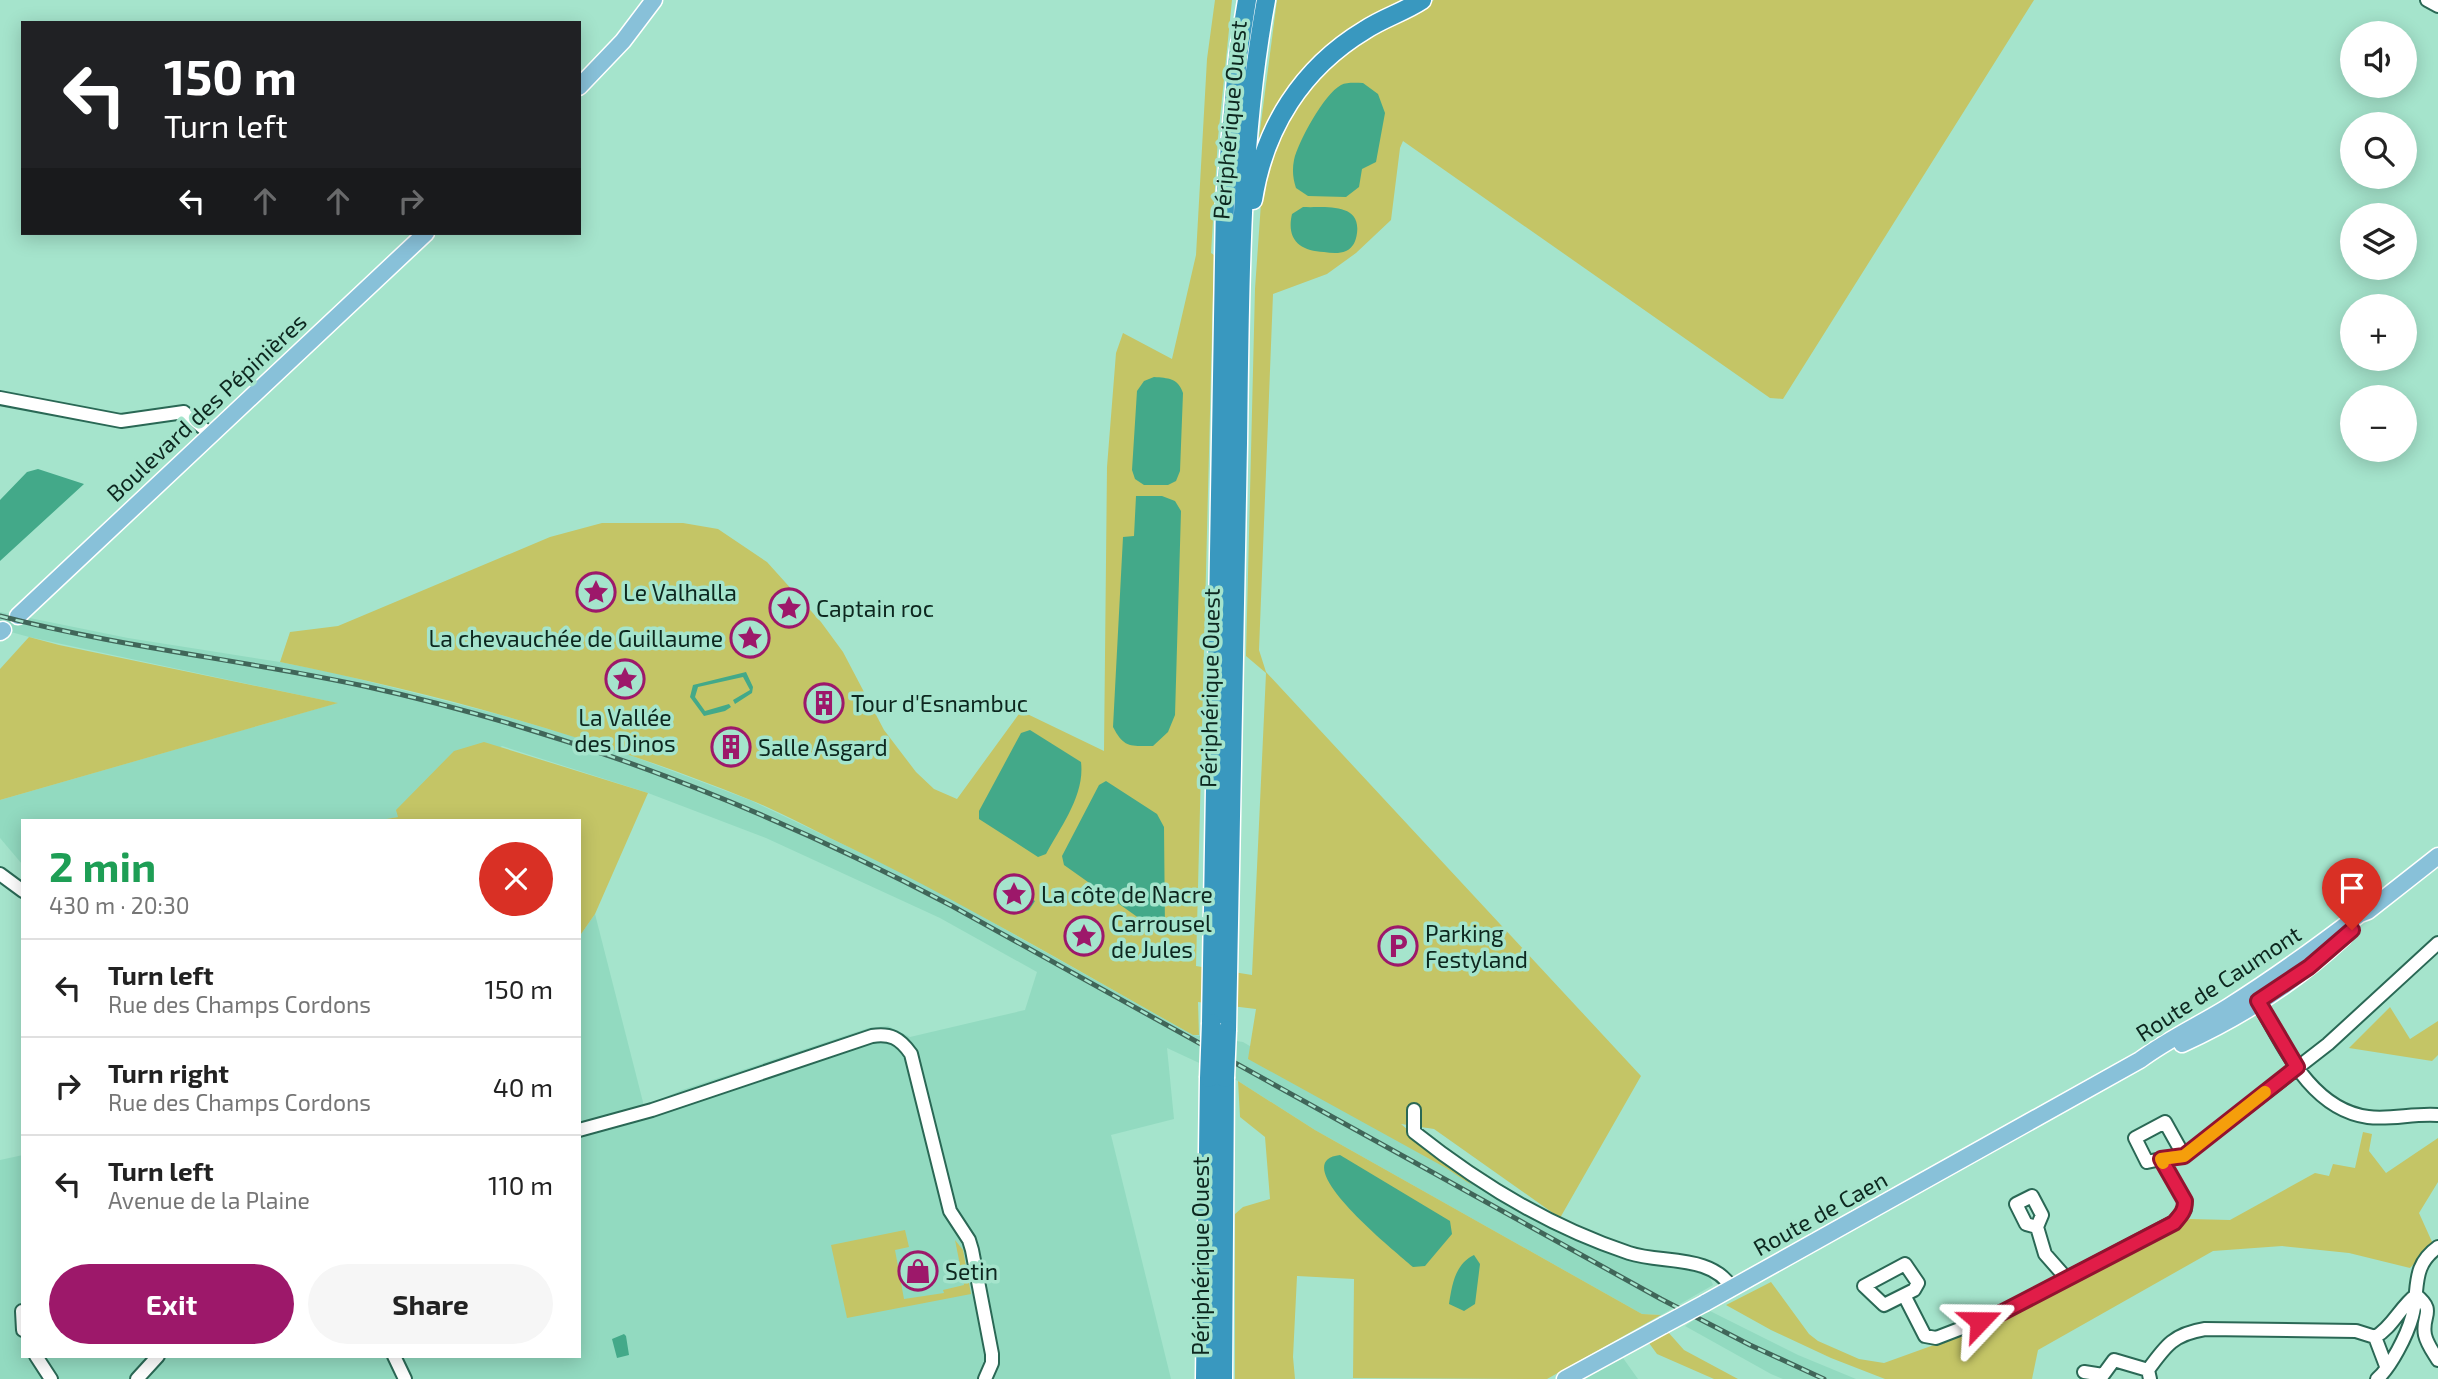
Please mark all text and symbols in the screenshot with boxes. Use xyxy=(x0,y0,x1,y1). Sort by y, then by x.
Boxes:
street label: Périphérique Ouest xyxy=(1206,19,1252,221)
map controls xyxy=(2340,21,2417,462)
button: sound xyxy=(2340,21,2417,98)
text: 150 m xyxy=(164,46,297,105)
icon: left xyxy=(49,49,140,140)
text: Turn left xyxy=(164,106,288,144)
button: search xyxy=(2340,112,2417,189)
icon: left xyxy=(173,182,211,220)
icon: ahead xyxy=(246,182,284,220)
icon: ahead xyxy=(319,182,357,220)
icon: right xyxy=(392,182,430,220)
button: layers xyxy=(2340,203,2417,280)
button: + xyxy=(2340,294,2417,371)
street label: Boulevard des Pépinières xyxy=(100,307,312,507)
button: − xyxy=(2340,385,2417,462)
place icon: Le Valhalla xyxy=(575,571,617,613)
place label: Le Valhalla xyxy=(623,578,737,606)
place icon: Captain roc xyxy=(768,587,810,629)
street label: Périphérique Ouest xyxy=(1193,588,1225,788)
place label: Captain roc xyxy=(816,594,934,622)
place icon: La chevauchée de Guillaume xyxy=(729,617,771,659)
place label: La chevauchée de Guillaume xyxy=(428,624,723,652)
place icon: La Vallée des Dinos xyxy=(604,658,646,700)
building icon: Tour d'Esnambuc xyxy=(803,682,845,724)
place label: Tour d'Esnambuc xyxy=(851,689,1028,717)
place label: La Vallée des Dinos xyxy=(574,703,676,757)
building icon: Salle Asgard xyxy=(710,726,752,768)
place label: Salle Asgard xyxy=(758,733,888,761)
text: 2 min xyxy=(49,840,156,890)
button: close xyxy=(479,842,553,916)
pin xyxy=(2322,858,2382,930)
icon: arrive xyxy=(2333,869,2371,907)
place icon: La côte de Nacre xyxy=(993,873,1035,915)
place label: La côte de Nacre xyxy=(1041,880,1213,908)
text: 430 m · 20:30 xyxy=(49,891,190,919)
place label: Carrousel de Jules xyxy=(1111,909,1212,963)
place icon: Carrousel de Jules xyxy=(1063,915,1105,957)
place label: Parking Festyland xyxy=(1425,919,1528,973)
street label: Route de Caumont xyxy=(2130,919,2306,1047)
parking icon: Parking Festyland xyxy=(1377,925,1419,967)
text: Turn left xyxy=(108,959,214,990)
icon: left xyxy=(49,969,87,1007)
text: 150 m xyxy=(484,973,553,1004)
text: Rue des Champs Cordons xyxy=(108,990,371,1018)
text: Turn right xyxy=(108,1057,229,1088)
icon: right xyxy=(49,1067,87,1105)
text: 40 m xyxy=(493,1071,553,1102)
text: Rue des Champs Cordons xyxy=(108,1088,371,1116)
text: Turn left xyxy=(108,1155,214,1186)
street label: Périphérique Ouest xyxy=(1186,1156,1214,1356)
icon: left xyxy=(49,1165,87,1203)
street label: Route de Caen xyxy=(1748,1165,1892,1261)
text: 110 m xyxy=(488,1169,553,1200)
text: Avenue de la Plaine xyxy=(108,1186,310,1214)
shop icon: Setin xyxy=(897,1250,939,1292)
place label: Setin xyxy=(945,1257,998,1285)
button: Exit xyxy=(49,1264,294,1344)
button: Share xyxy=(308,1264,553,1344)
position arrow xyxy=(1943,1284,2017,1358)

